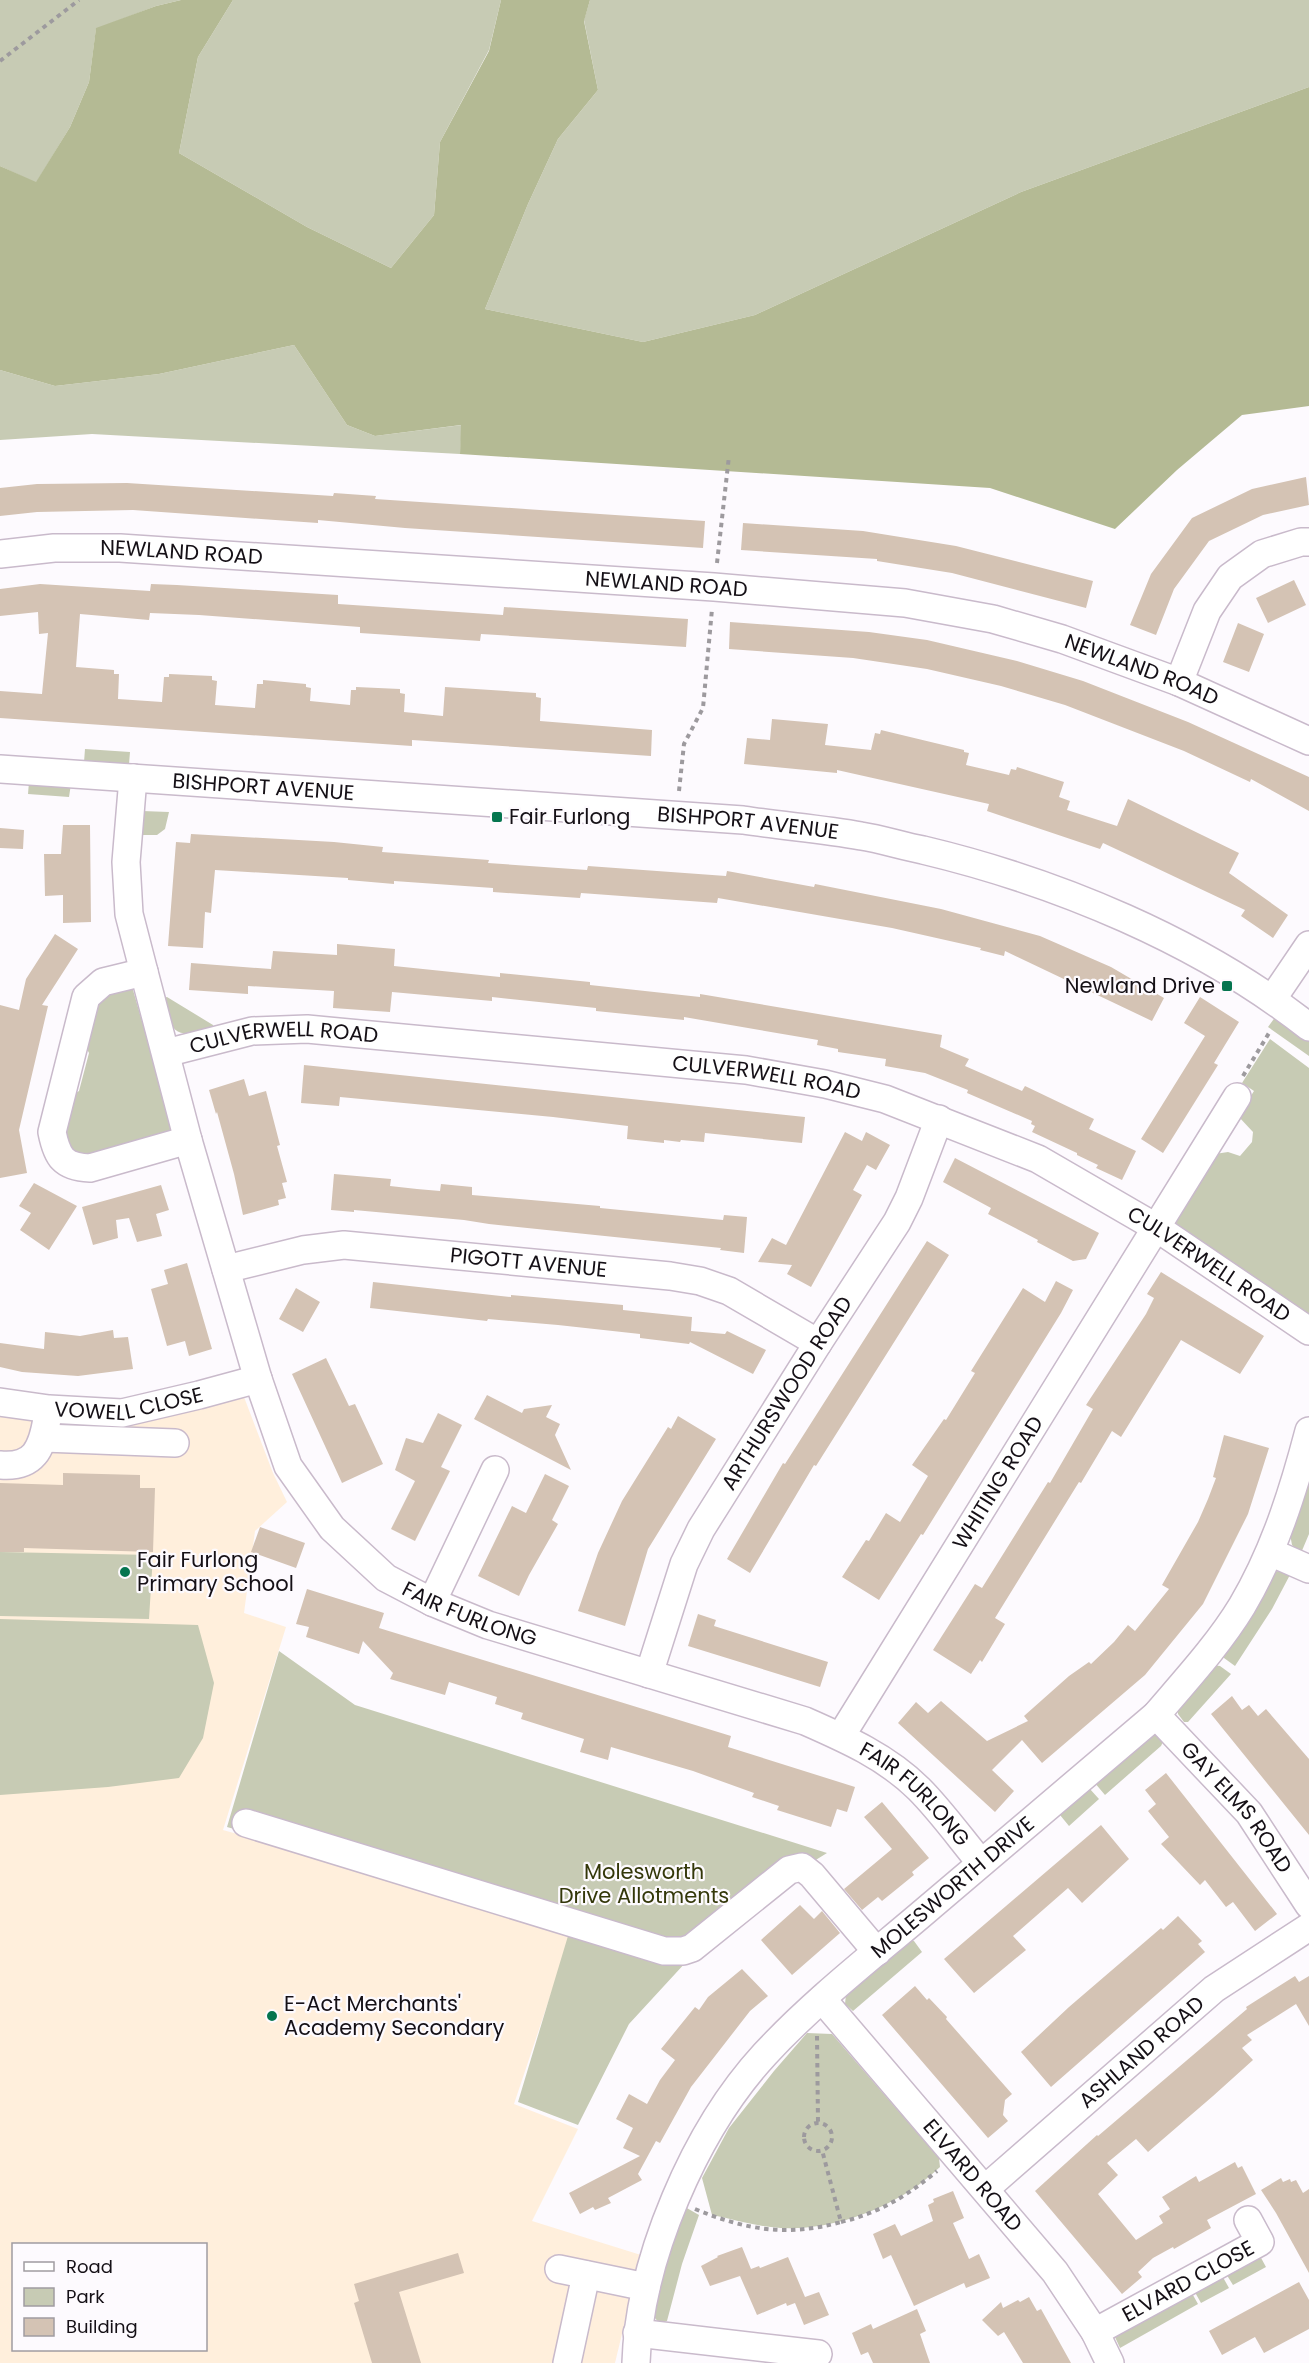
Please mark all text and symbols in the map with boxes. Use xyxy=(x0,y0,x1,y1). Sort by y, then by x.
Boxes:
street label: NEWLAND ROAD xyxy=(100,533,264,571)
street label: NEWLAND ROAD xyxy=(584,564,749,604)
street label: NEWLAND ROAD xyxy=(1061,626,1224,712)
street label: BISHPORT AVENUE xyxy=(172,766,355,807)
street label: BISHPORT AVENUE xyxy=(656,799,841,846)
place label: Fair Furlong xyxy=(509,802,631,831)
marker: Fair Furlong xyxy=(490,810,504,824)
place label: Newland Drive xyxy=(1065,971,1215,1000)
marker: Newland Drive xyxy=(1220,979,1234,993)
street label: CULVERWELL ROAD xyxy=(186,1014,380,1060)
street label: CULVERWELL ROAD xyxy=(671,1048,864,1106)
street label: CULVERWELL ROAD xyxy=(1122,1199,1297,1329)
street label: PIGOTT AVENUE xyxy=(449,1240,608,1284)
street label: ARTHURSWOOD ROAD xyxy=(714,1290,859,1495)
street label: VOWELL CLOSE xyxy=(53,1380,206,1427)
street label: WHITING ROAD xyxy=(945,1410,1050,1555)
place label: Fair Furlong Primary School xyxy=(137,1545,294,1598)
marker: Fair Furlong Primary School xyxy=(118,1565,132,1579)
street label: FAIR FURLONG xyxy=(397,1574,540,1653)
street label: FAIR FURLONG xyxy=(855,1734,977,1852)
street label: GAY ELMS ROAD xyxy=(1175,1735,1299,1879)
street label: MOLESWORTH DRIVE xyxy=(865,1809,1040,1965)
park label: Molesworth Drive Allotments xyxy=(559,1857,729,1910)
place label: E-Act Merchants' Academy Secondary xyxy=(284,1989,505,2042)
street label: ASHLAND ROAD xyxy=(1072,1989,1210,2115)
marker: E-Act Merchants' Academy Secondary xyxy=(265,2009,279,2023)
street label: ELVARD ROAD xyxy=(917,2113,1029,2238)
street label: ELVARD CLOSE xyxy=(1117,2233,1259,2329)
legend xyxy=(12,2243,207,2351)
text: Road xyxy=(66,2254,113,2279)
text: Park xyxy=(66,2284,105,2309)
text: Building xyxy=(66,2314,138,2339)

